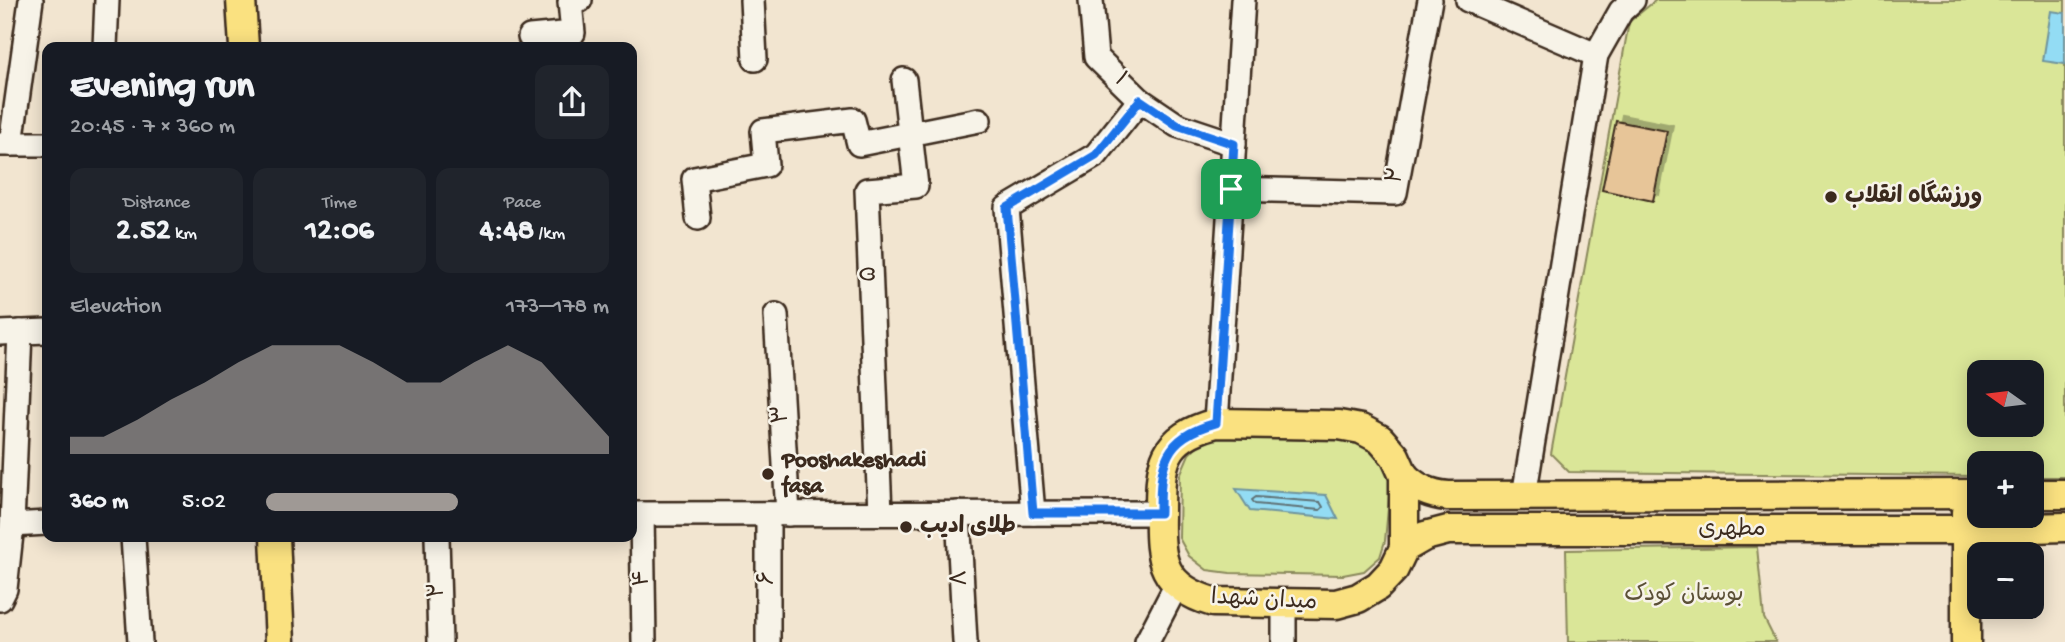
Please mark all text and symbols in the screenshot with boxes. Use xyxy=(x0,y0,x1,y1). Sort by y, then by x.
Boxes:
button: share xyxy=(535,65,609,139)
text: Evening run xyxy=(70,66,254,110)
street label: ۱ xyxy=(1107,67,1133,93)
text: 20:45 · 7 × 360 m xyxy=(70,114,235,141)
pin xyxy=(1201,159,1261,219)
street label: ۲ xyxy=(1382,165,1412,187)
icon: arrive xyxy=(1212,170,1250,208)
place label: ورزشگاه انقلاب xyxy=(1845,180,1982,211)
marker: ورزشگاه انقلاب xyxy=(1823,189,1839,205)
text: Distance xyxy=(123,192,190,215)
text: Time xyxy=(322,192,357,215)
text: Pace xyxy=(504,192,541,215)
text: 2.52 xyxy=(116,215,171,250)
text: 12:06 xyxy=(305,215,374,250)
text: 4:48 xyxy=(480,215,534,250)
text: km xyxy=(171,223,197,246)
text: /km xyxy=(534,223,565,246)
street label: ۵ xyxy=(856,266,884,282)
text: Elevation xyxy=(70,294,161,321)
text: 173–178 m xyxy=(506,294,609,321)
north arrow xyxy=(1967,360,2044,438)
map controls xyxy=(1967,360,2044,619)
street label: ۳ xyxy=(768,404,796,424)
place label: Pooshakeshadi fasa xyxy=(780,448,926,501)
button: + xyxy=(1967,451,2044,528)
marker: Pooshakeshadi fasa xyxy=(760,466,776,482)
text: 360 m xyxy=(70,489,128,516)
text: 5:02 xyxy=(182,489,226,516)
place label: طلای ادیب xyxy=(920,514,1016,541)
street label: مطهری xyxy=(1698,517,1766,544)
marker: طلای ادیب xyxy=(898,519,914,535)
button: − xyxy=(1967,542,2044,619)
street label: ۴ xyxy=(629,569,657,587)
street label: ۸ xyxy=(947,569,975,587)
street label: ۶ xyxy=(755,571,782,585)
street label: ۲ xyxy=(424,582,452,598)
park label: بوستان کودک xyxy=(1624,582,1744,609)
street label: میدان شهدا xyxy=(1210,585,1318,617)

